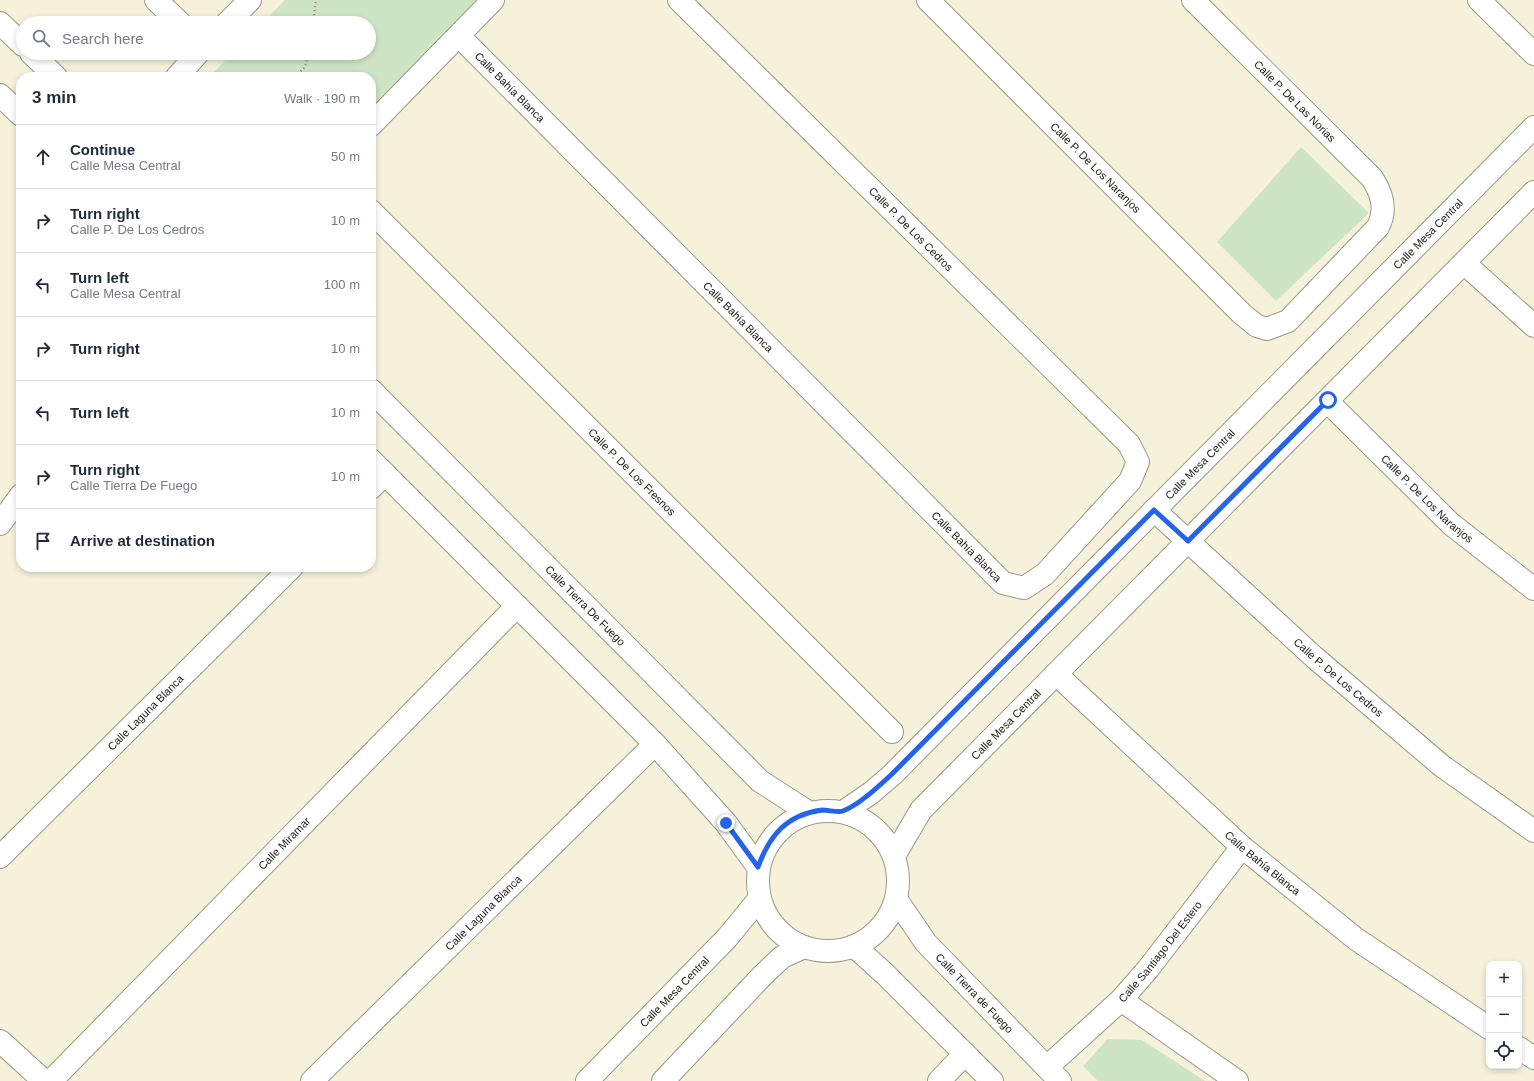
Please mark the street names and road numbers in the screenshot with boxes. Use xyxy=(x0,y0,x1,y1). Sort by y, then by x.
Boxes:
street label: Calle Bahía Blanca xyxy=(472,50,548,125)
street label: Calle P. De Las Norias xyxy=(1252,58,1338,144)
street label: Calle P. De Los Naranjos xyxy=(1048,120,1143,215)
street label: Calle P. De Los Cedros xyxy=(867,185,956,274)
street label: Calle Mesa Central xyxy=(1391,197,1465,272)
street label: Calle Bahía Blanca xyxy=(701,279,776,355)
street label: Calle P. De Los Fresnos xyxy=(586,426,678,518)
street label: Calle Mesa Central xyxy=(1163,427,1237,502)
street label: Calle P. De Los Naranjos xyxy=(1379,452,1476,545)
street label: Calle Bahía Blanca xyxy=(929,509,1005,585)
street label: Calle Tierra De Fuego xyxy=(543,563,628,648)
street label: Calle P. De Los Cedros xyxy=(1291,636,1386,719)
street label: Calle Laguna Blanca xyxy=(105,672,186,753)
street label: Calle Mesa Central xyxy=(969,687,1043,762)
street label: Calle Miramar xyxy=(256,814,313,872)
street label: Calle Bahía Blanca xyxy=(1223,828,1303,898)
street label: Calle Laguna Blanca xyxy=(443,872,524,953)
street label: Calle Santiago Del Estero xyxy=(1116,899,1204,1005)
street label: Calle Tierra de Fuego xyxy=(933,951,1016,1035)
street label: Calle Mesa Central xyxy=(637,954,711,1029)

